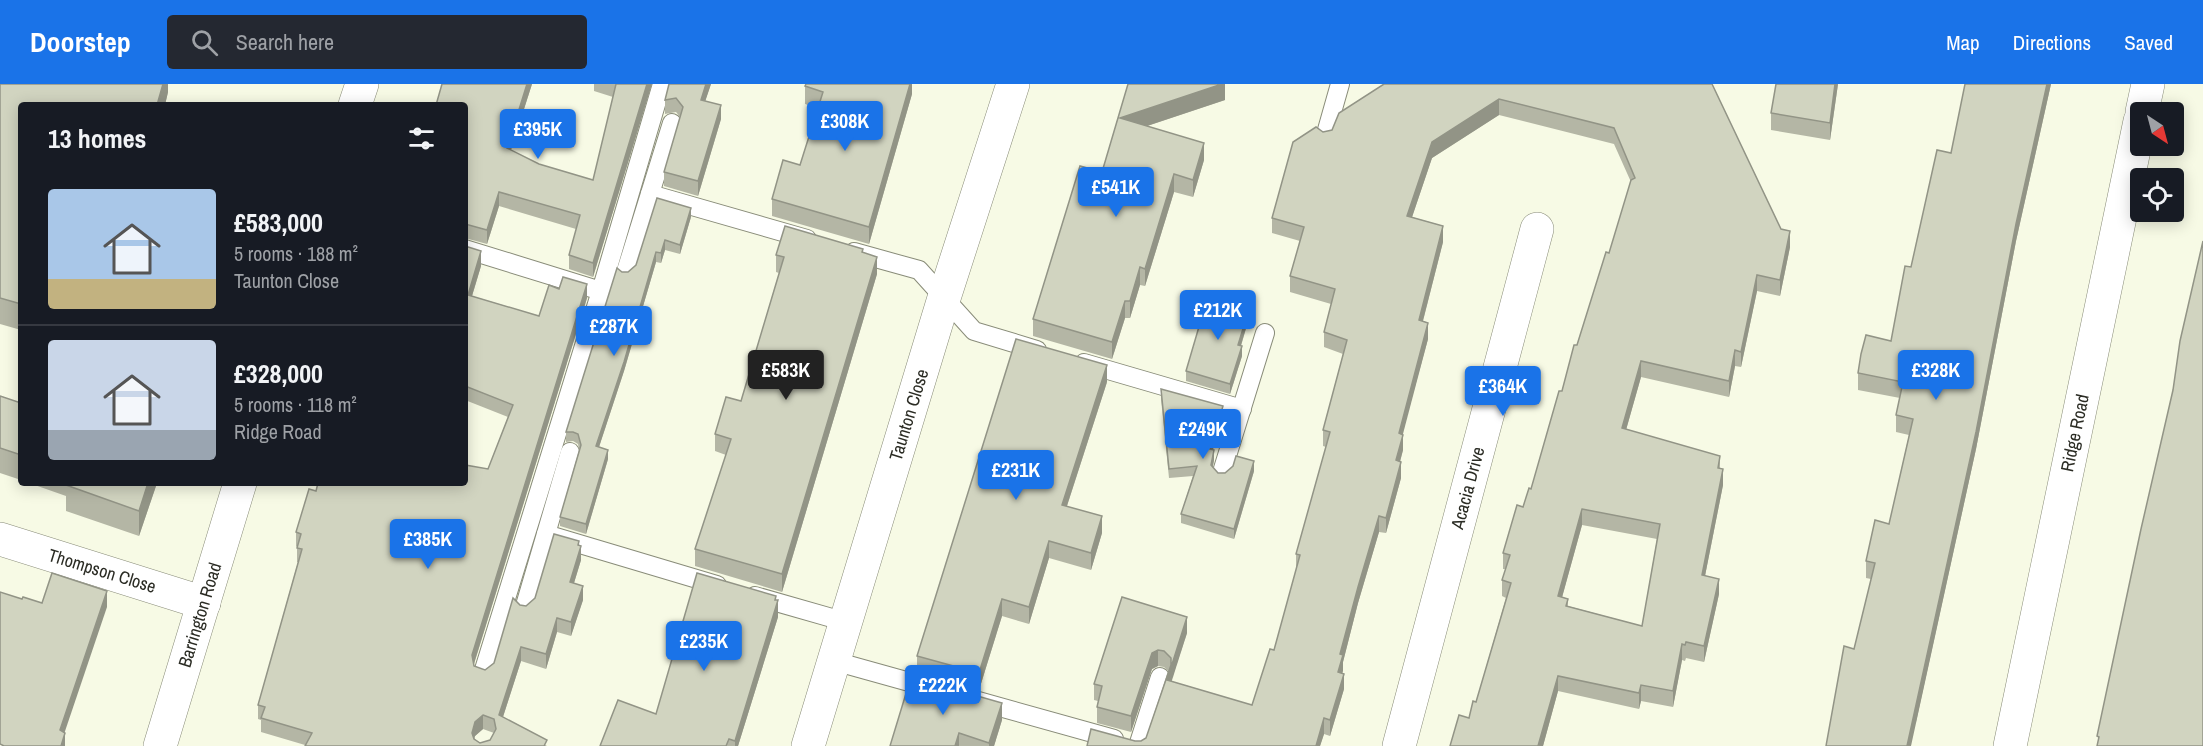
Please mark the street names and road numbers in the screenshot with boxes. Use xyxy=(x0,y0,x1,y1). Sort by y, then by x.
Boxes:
street label: Taunton Close xyxy=(883,366,934,464)
street label: Ridge Road xyxy=(2054,392,2095,474)
street label: Acacia Drive xyxy=(1444,444,1491,533)
street label: Thompson Close xyxy=(45,542,159,599)
street label: Barrington Road xyxy=(172,559,227,670)

